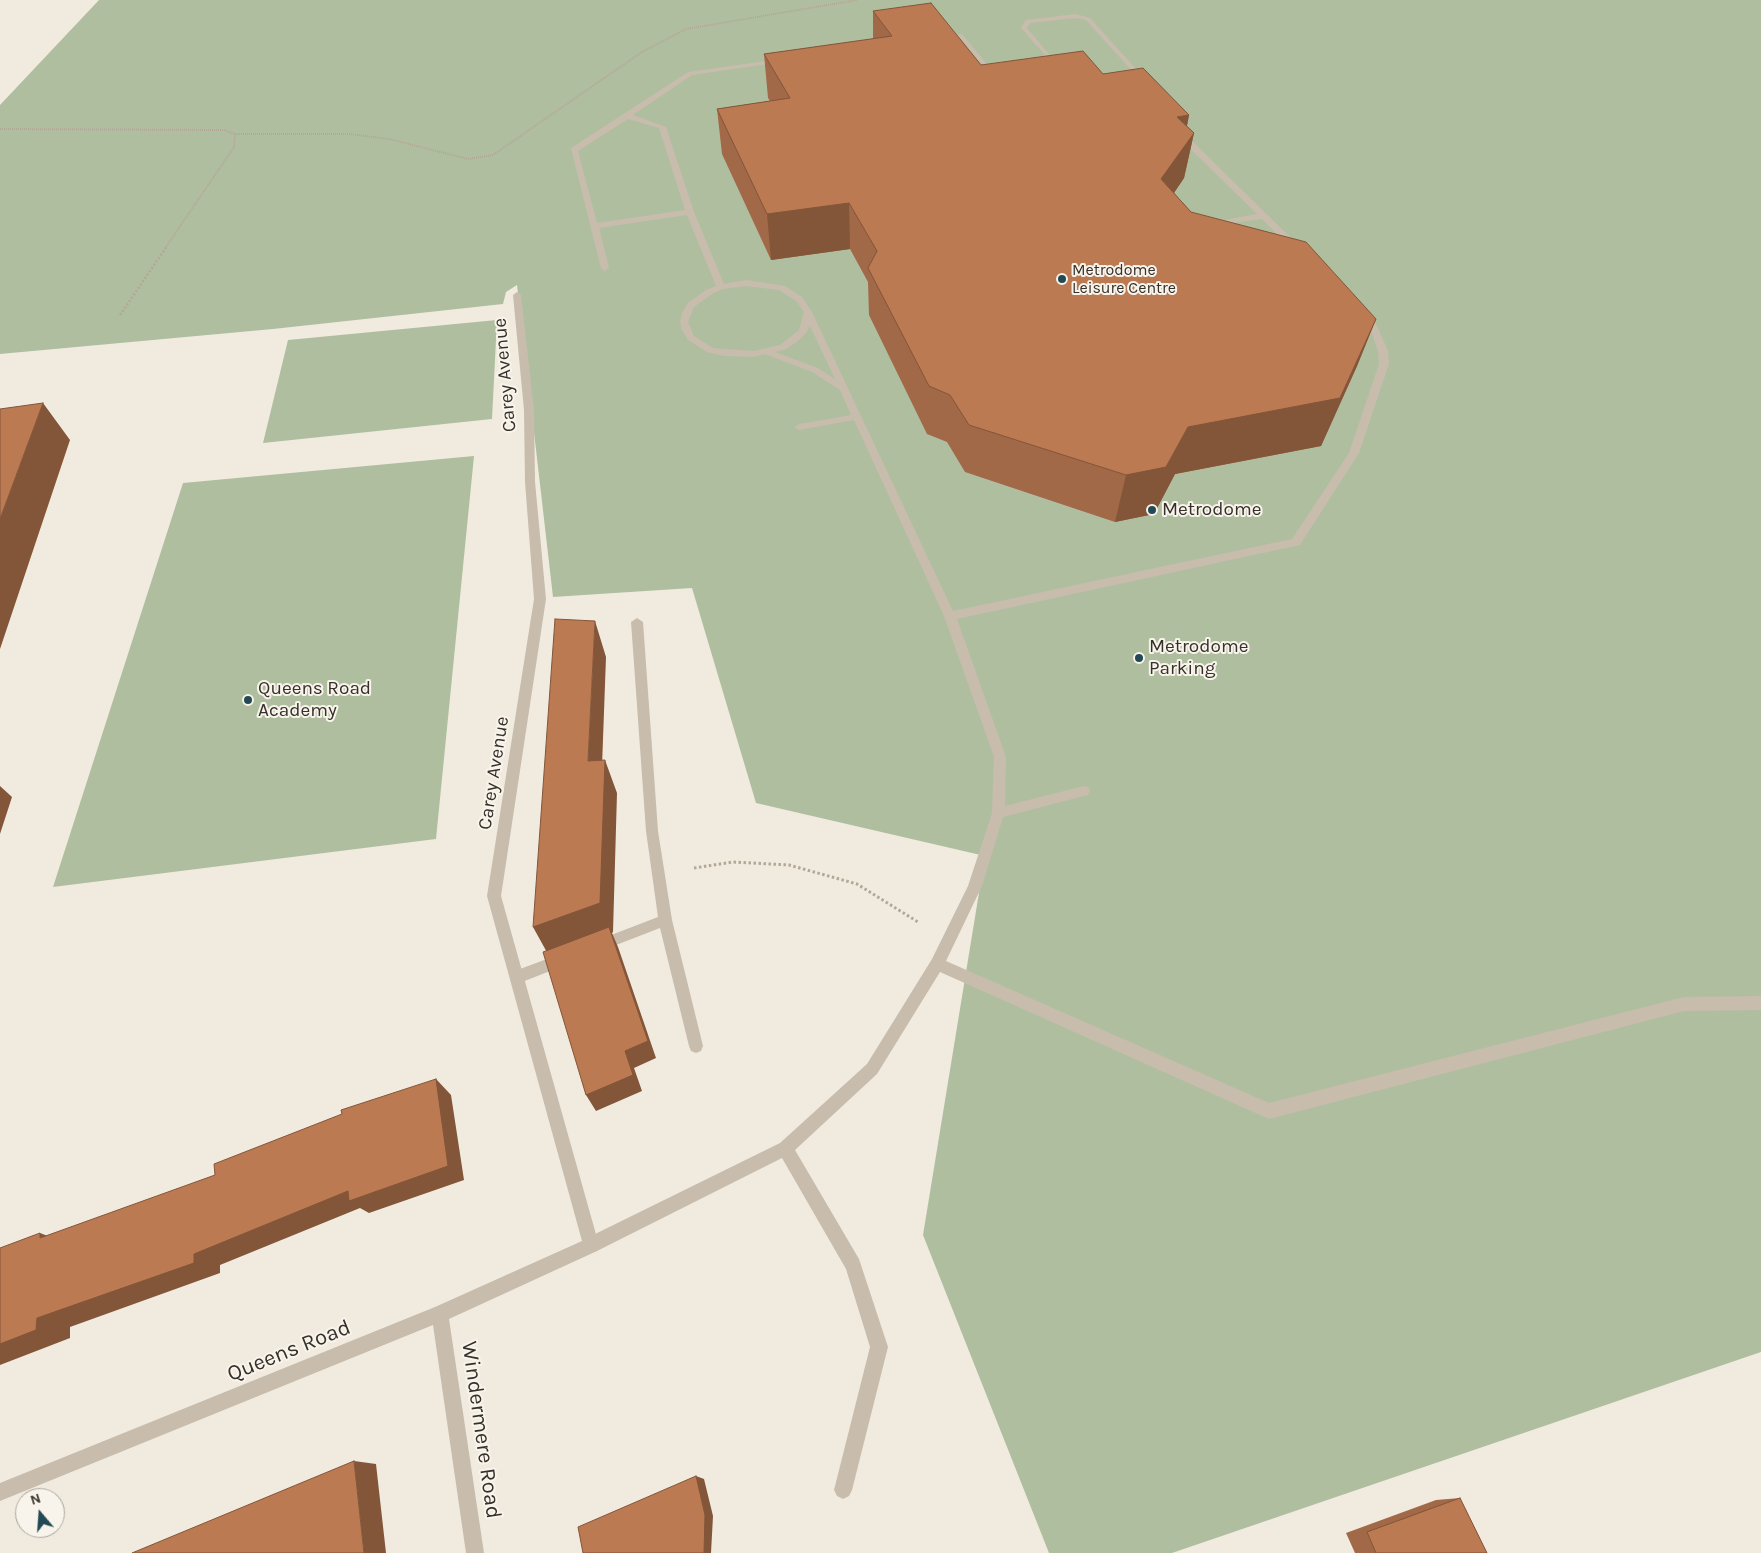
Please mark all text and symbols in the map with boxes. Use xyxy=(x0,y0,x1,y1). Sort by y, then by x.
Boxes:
place label: Metrodome Leisure Centre xyxy=(1072,260,1176,298)
marker: Metrodome Leisure Centre xyxy=(1056,273,1068,285)
street label: Carey Avenue xyxy=(489,317,521,433)
place label: Metrodome xyxy=(1162,499,1261,521)
marker: Metrodome xyxy=(1146,504,1158,516)
place label: Metrodome Parking xyxy=(1149,636,1248,680)
marker: Metrodome Parking xyxy=(1133,652,1145,664)
place label: Queens Road Academy xyxy=(258,678,371,722)
marker: Queens Road Academy xyxy=(242,694,254,706)
street label: Carey Avenue xyxy=(474,715,514,831)
street label: Queens Road xyxy=(223,1314,355,1388)
street label: Windermere Road xyxy=(455,1340,507,1520)
north arrow xyxy=(15,1488,65,1538)
text: N xyxy=(28,1490,43,1509)

